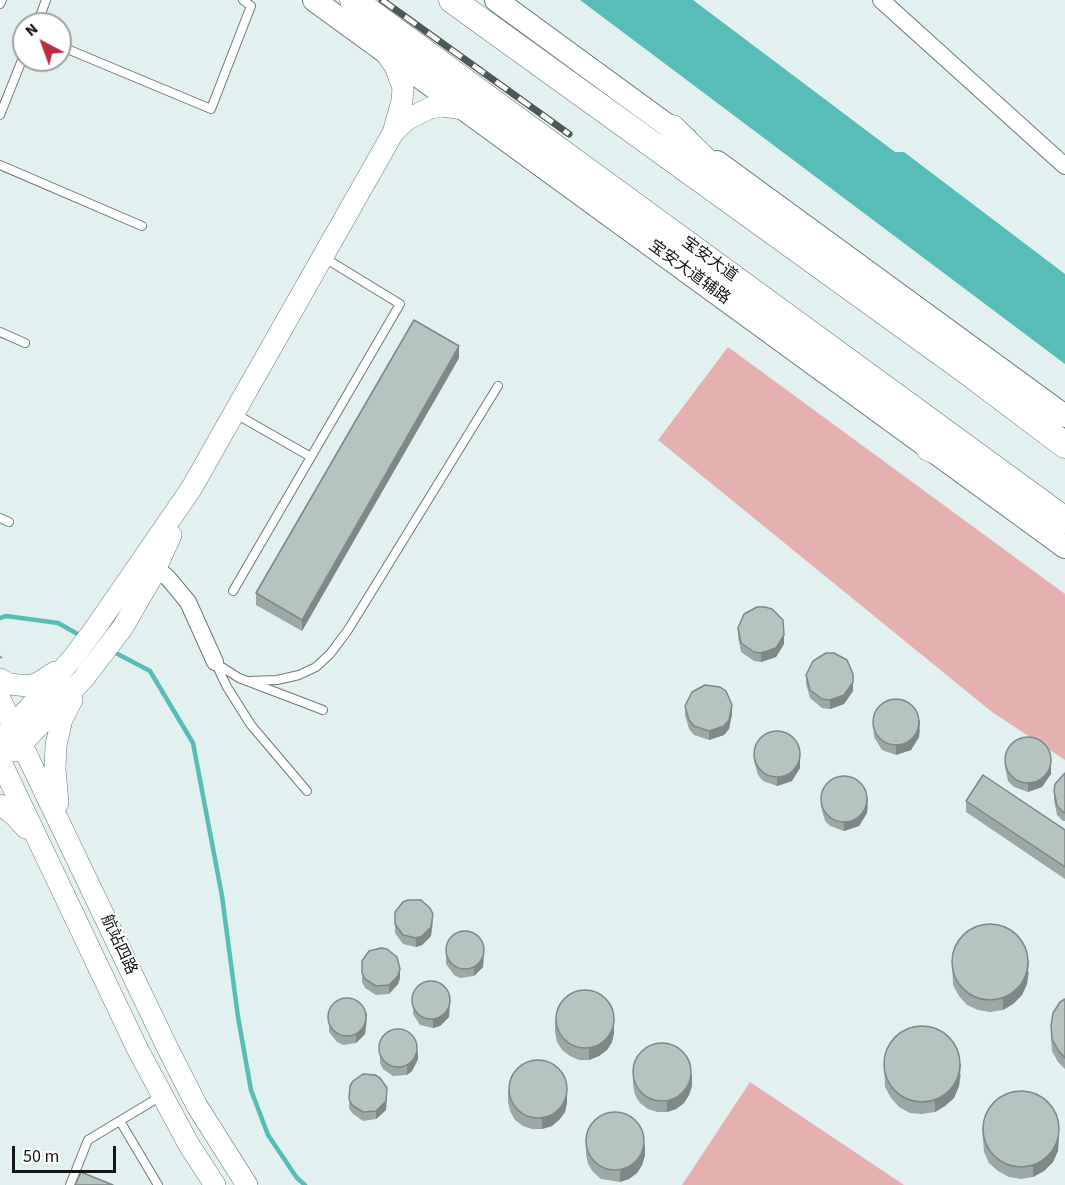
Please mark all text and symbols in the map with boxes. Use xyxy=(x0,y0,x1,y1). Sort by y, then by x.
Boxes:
north arrow xyxy=(12,12,72,72)
text: N xyxy=(20,18,43,42)
street label: 宝安大道 xyxy=(677,233,741,287)
street label: 宝安大道辅路 xyxy=(645,237,733,309)
street label: 航站四路 xyxy=(96,912,140,978)
scale bar xyxy=(15,1134,118,1172)
text: 50 m xyxy=(23,1144,59,1169)

